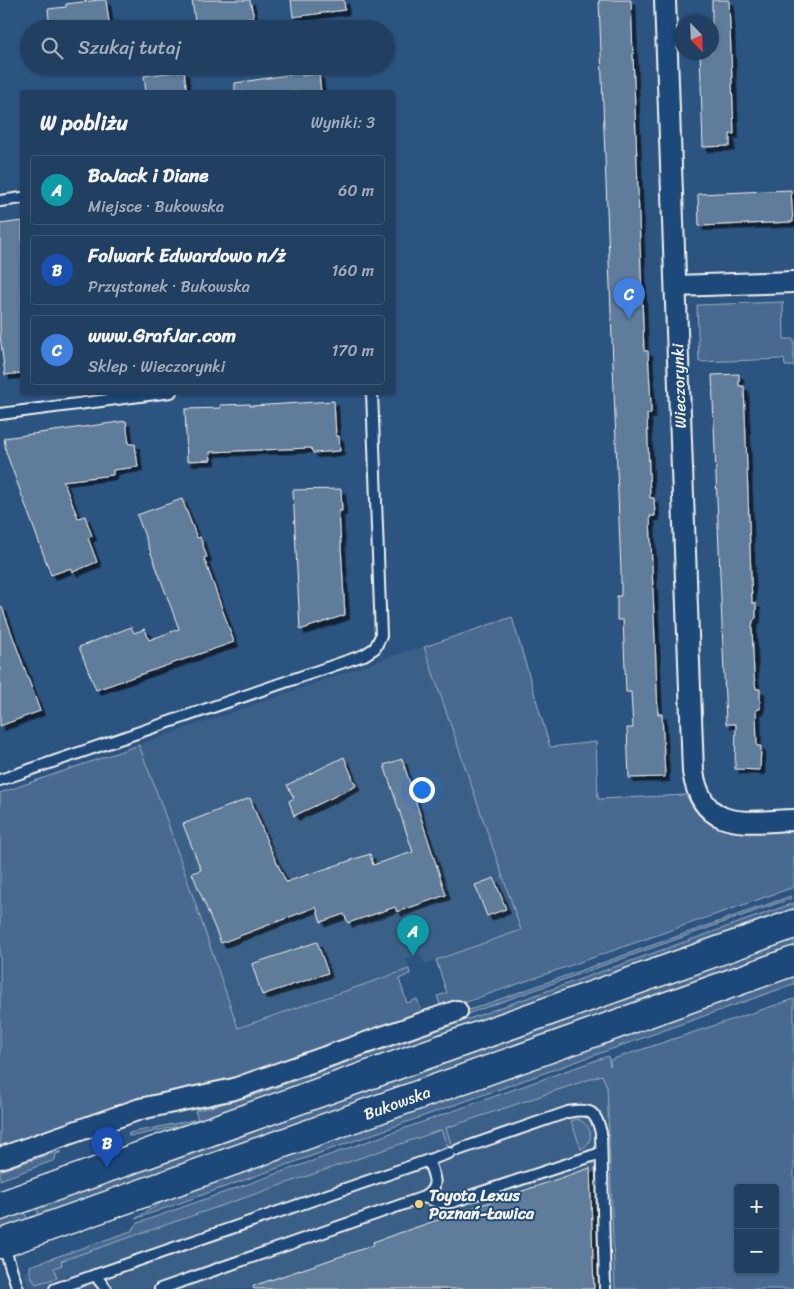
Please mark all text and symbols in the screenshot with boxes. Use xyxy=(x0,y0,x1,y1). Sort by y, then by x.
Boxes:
north arrow xyxy=(674,15,719,60)
search box xyxy=(20,20,395,75)
text: Szukaj tutaj xyxy=(78,31,181,64)
icon: search xyxy=(38,34,66,62)
text: W pobliżu xyxy=(40,104,128,142)
text: Wyniki: 3 xyxy=(311,108,375,137)
text: BoJack i Diane xyxy=(88,159,208,192)
text: A xyxy=(52,176,62,205)
text: 60 m xyxy=(338,176,374,205)
text: Miejsce · Bukowska xyxy=(88,192,224,221)
text: Folwark Edwardowo n/ż xyxy=(88,239,286,272)
text: B xyxy=(52,256,62,285)
text: 160 m xyxy=(331,256,374,285)
text: Przystanek · Bukowska xyxy=(88,272,250,301)
pin: C xyxy=(613,278,645,319)
text: www.GrafJar.com xyxy=(88,319,236,352)
text: C xyxy=(52,336,62,365)
text: 170 m xyxy=(331,336,374,365)
street label: Wieczorynki xyxy=(663,343,695,429)
text: Sklep · Wieczorynki xyxy=(88,352,225,381)
your location xyxy=(409,777,435,803)
pin: A xyxy=(397,915,429,956)
street label: Bukowska xyxy=(359,1077,435,1129)
pin: B xyxy=(91,1127,123,1168)
place label: Toyota Lexus Poznań-Ławica xyxy=(429,1181,535,1228)
map controls xyxy=(734,1184,779,1274)
button: + xyxy=(734,1184,779,1229)
marker: Toyota Lexus Poznań-Ławica xyxy=(413,1198,425,1210)
button: − xyxy=(734,1229,779,1274)

